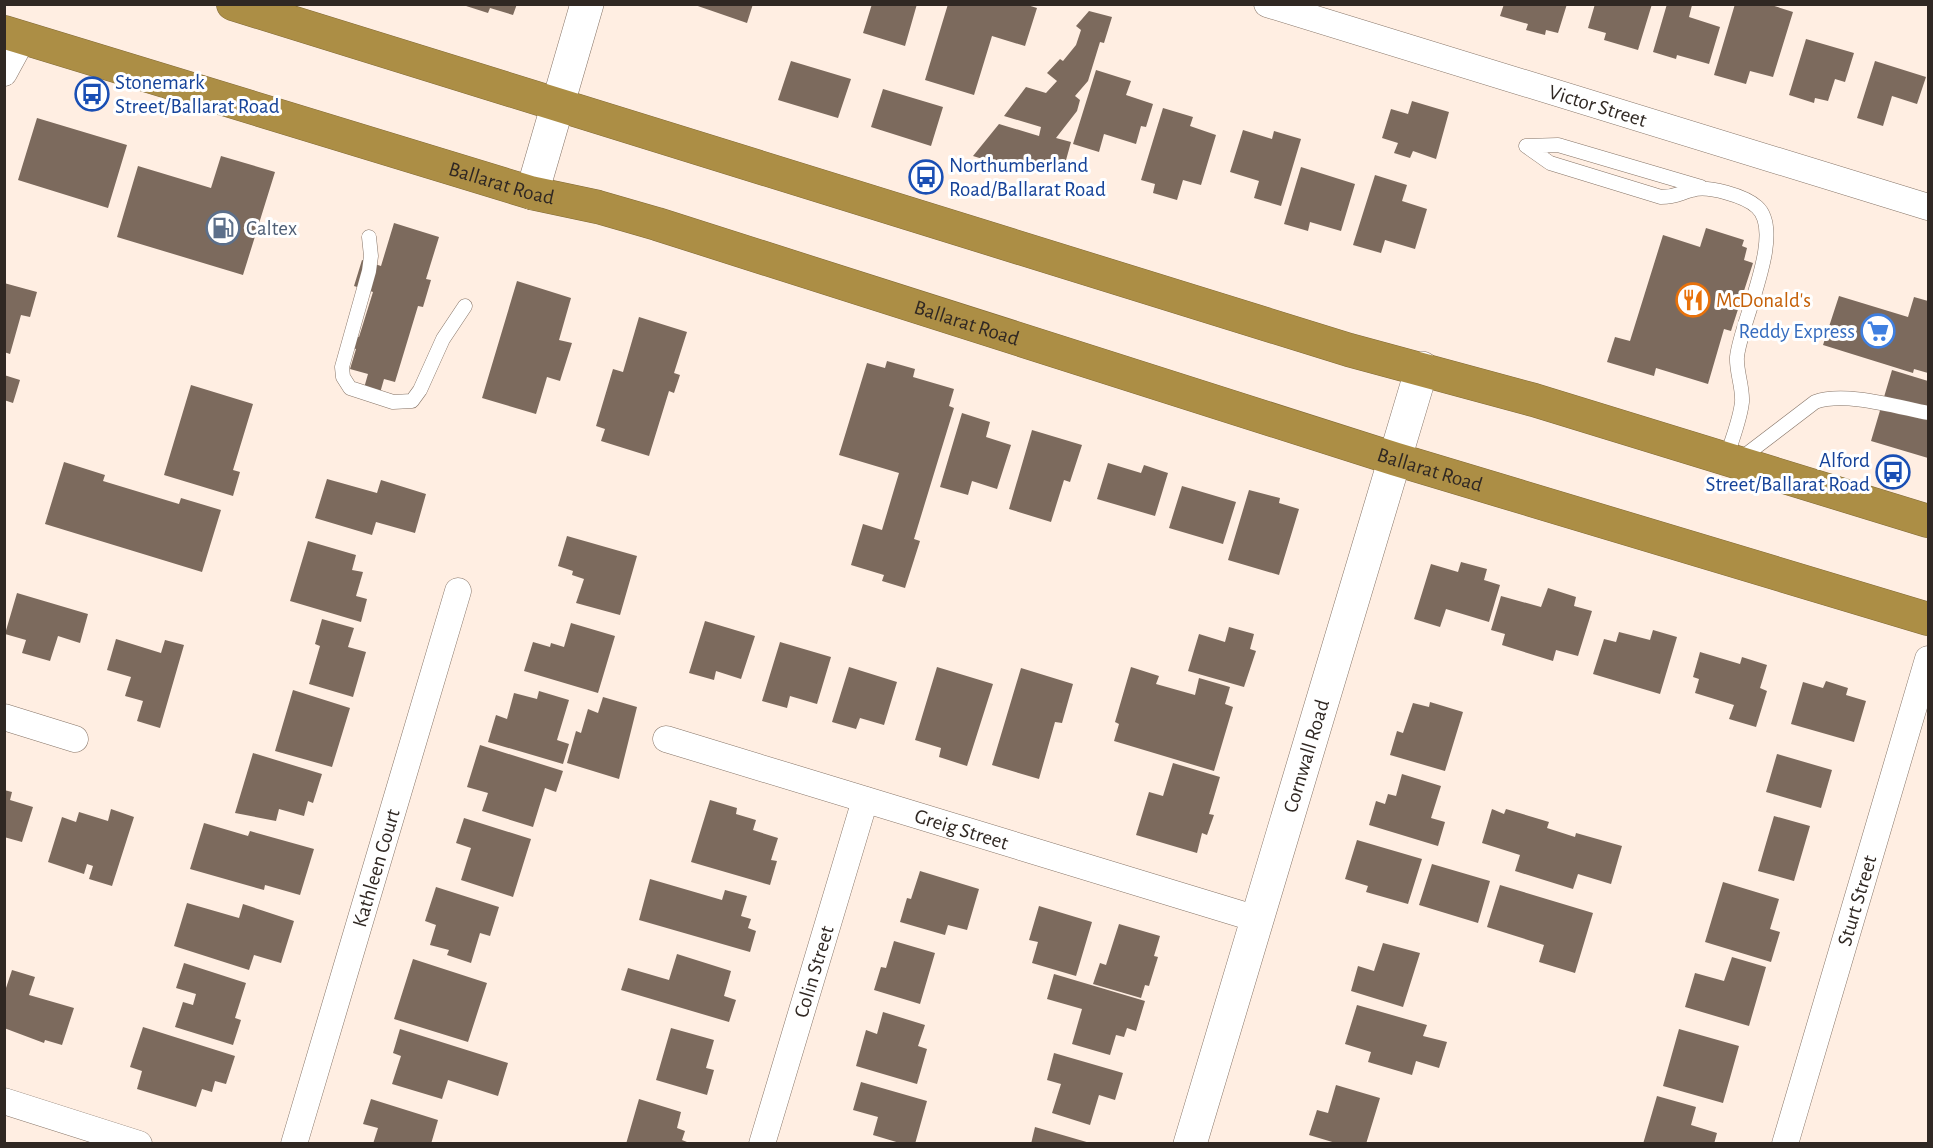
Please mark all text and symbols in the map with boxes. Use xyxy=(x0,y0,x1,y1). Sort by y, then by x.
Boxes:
place label: Stonemark Street/Ballarat Road xyxy=(115,72,280,117)
bus stop icon: Stonemark Street/Ballarat Road xyxy=(74,76,110,112)
street label: Victor Street xyxy=(1546,81,1650,131)
place label: Northumberland Road/Ballarat Road xyxy=(949,155,1106,200)
street label: Ballarat Road xyxy=(446,158,556,208)
bus stop icon: Northumberland Road/Ballarat Road xyxy=(908,159,944,195)
fuel station icon: Caltex xyxy=(205,210,241,246)
place label: Caltex xyxy=(246,218,297,239)
restaurant icon: McDonald's xyxy=(1675,282,1711,318)
place label: McDonald's xyxy=(1716,290,1811,311)
street label: Ballarat Road xyxy=(912,296,1022,349)
supermarket icon: Reddy Express xyxy=(1860,313,1896,349)
place label: Reddy Express xyxy=(1739,321,1855,342)
street label: Ballarat Road xyxy=(1375,444,1485,495)
place label: Alford Street/Ballarat Road xyxy=(1705,450,1870,495)
bus stop icon: Alford Street/Ballarat Road xyxy=(1875,454,1911,490)
street label: Cornwall Road xyxy=(1279,697,1333,815)
street label: Greig Street xyxy=(912,805,1011,853)
street label: Kathleen Court xyxy=(348,806,403,929)
street label: Sturt Street xyxy=(1834,852,1880,948)
street label: Colin Street xyxy=(790,923,837,1020)

